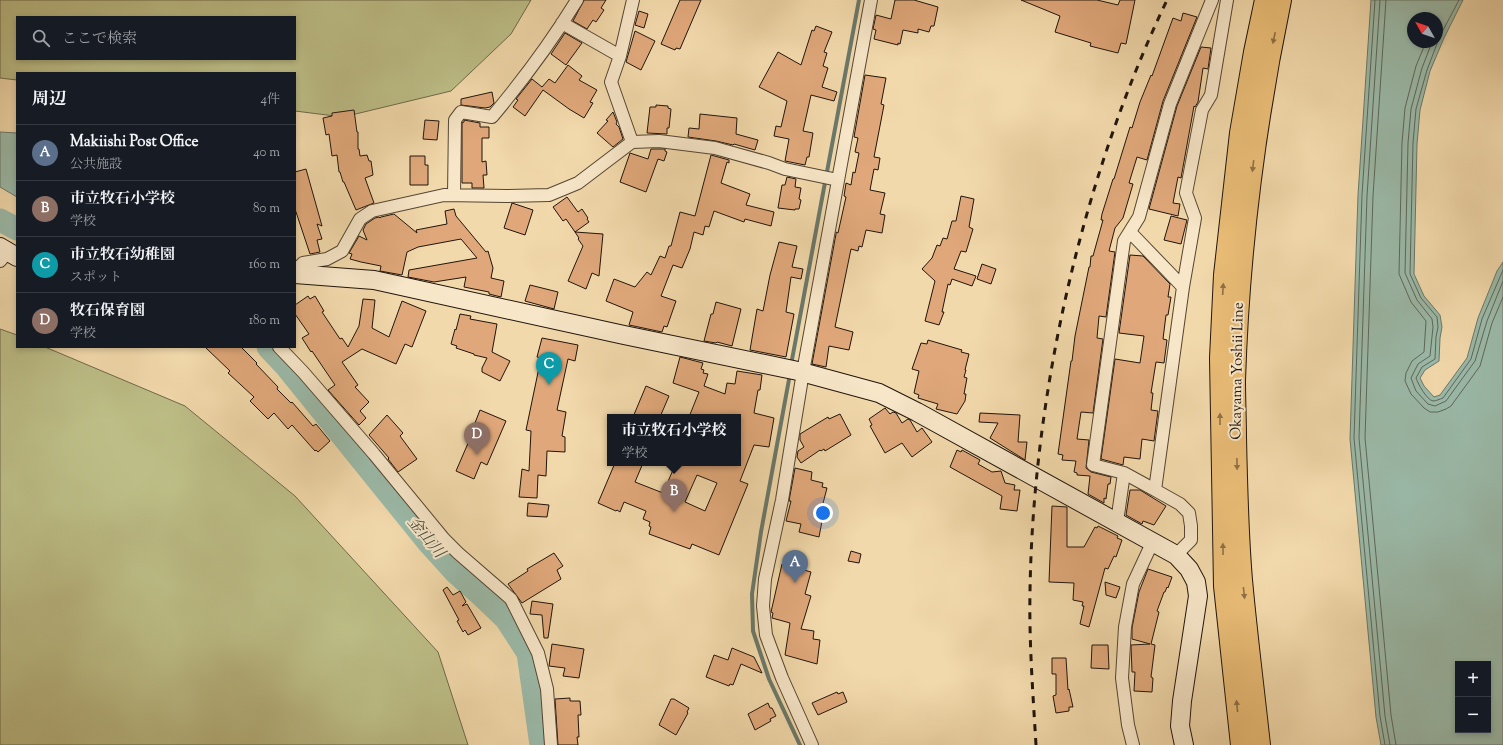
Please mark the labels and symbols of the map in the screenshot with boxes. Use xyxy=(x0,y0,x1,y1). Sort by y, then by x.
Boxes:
north arrow xyxy=(1407,12,1443,48)
one-way arrow xyxy=(1270,32,1276,44)
one-way arrow xyxy=(1250,160,1256,173)
one-way arrow xyxy=(1220,283,1227,295)
street label: Okayama Yoshii Line xyxy=(1226,302,1250,440)
pin: C xyxy=(536,352,562,385)
one-way arrow xyxy=(1217,412,1223,425)
pin: D xyxy=(464,422,490,455)
one-way arrow xyxy=(1234,458,1240,471)
pin: B xyxy=(661,479,687,512)
your location xyxy=(813,503,833,523)
water label: 金山川 xyxy=(401,512,451,565)
one-way arrow xyxy=(1220,542,1226,555)
pin: A xyxy=(782,550,808,583)
one-way arrow xyxy=(1240,587,1247,599)
one-way arrow xyxy=(1233,700,1240,712)

